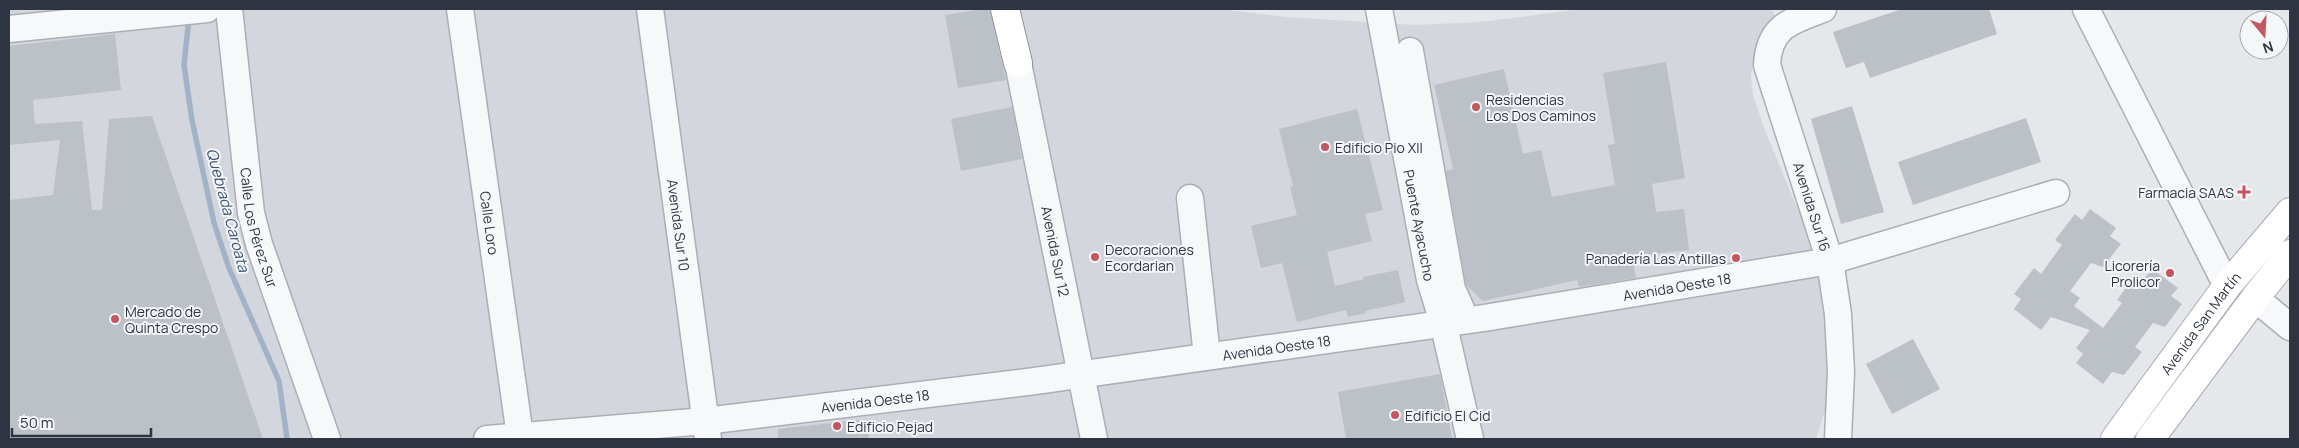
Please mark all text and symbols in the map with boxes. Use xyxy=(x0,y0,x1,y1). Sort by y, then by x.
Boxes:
north arrow xyxy=(2239,10,2289,60)
text: N xyxy=(2260,37,2276,58)
place label: Residencias Los Dos Caminos xyxy=(1486,90,1596,125)
marker: Residencias Los Dos Caminos xyxy=(1470,101,1482,113)
place label: Edificio Pio XII xyxy=(1335,138,1423,157)
marker: Edificio Pio XII xyxy=(1319,141,1331,153)
water label: Quebrada Caroata xyxy=(201,146,255,275)
street label: Avenida Sur 16 xyxy=(1789,160,1836,254)
street label: Calle Los Pérez Sur xyxy=(237,167,283,290)
street label: Puente Ayacucho xyxy=(1400,168,1439,282)
street label: Avenida Sur 10 xyxy=(664,178,695,272)
place label: Farmacia SAAS xyxy=(2138,183,2234,202)
marker: Farmacia SAAS xyxy=(2238,186,2250,198)
street label: Calle Loro xyxy=(476,190,504,256)
street label: Avenida Sur 12 xyxy=(1038,204,1074,298)
place label: Decoraciones Ecordarian xyxy=(1105,240,1194,275)
place label: Panadería Las Antillas xyxy=(1586,249,1726,268)
marker: Decoraciones Ecordarian xyxy=(1089,251,1101,263)
marker: Panadería Las Antillas xyxy=(1730,252,1742,264)
place label: Licorería Prolicor xyxy=(2105,256,2160,291)
marker: Licorería Prolicor xyxy=(2164,267,2176,279)
street label: Avenida Oeste 18 xyxy=(1621,268,1732,304)
street label: Avenida San Martín xyxy=(2156,268,2245,378)
place label: Mercado de Quinta Crespo xyxy=(125,302,218,337)
marker: Mercado de Quinta Crespo xyxy=(109,313,121,325)
street label: Avenida Oeste 18 xyxy=(1221,330,1332,364)
street label: Avenida Oeste 18 xyxy=(820,384,930,416)
scale bar xyxy=(12,406,151,438)
place label: Edificio El Cid xyxy=(1405,406,1491,425)
marker: Edificio El Cid xyxy=(1389,409,1401,421)
text: 50 m xyxy=(20,412,54,433)
place label: Edificio Pejad xyxy=(847,417,933,436)
marker: Edificio Pejad xyxy=(831,420,843,432)

